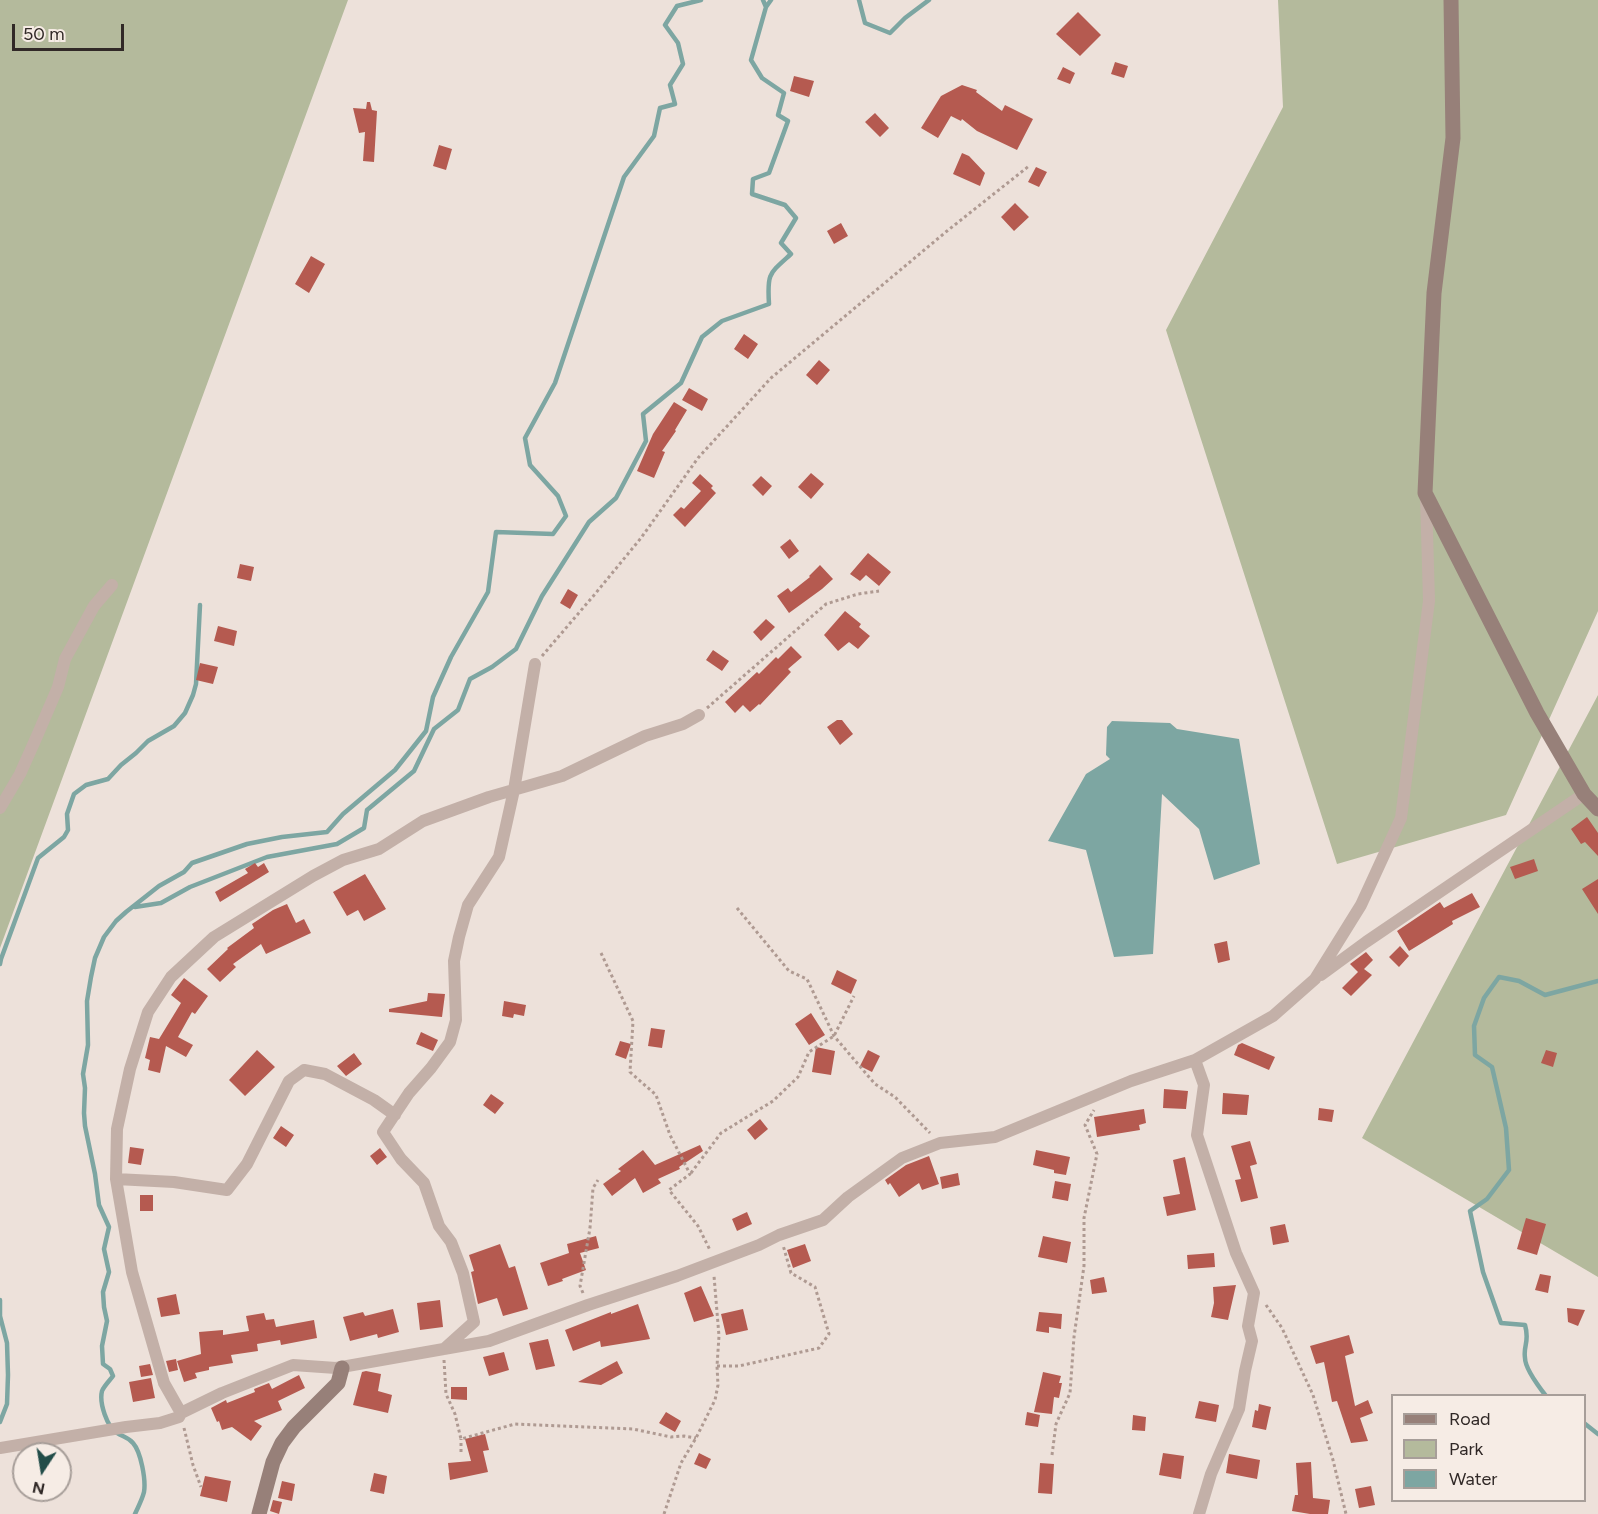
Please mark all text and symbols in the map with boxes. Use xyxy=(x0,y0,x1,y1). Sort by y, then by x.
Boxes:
scale bar xyxy=(15,12,128,50)
text: 50 m xyxy=(23,23,65,45)
legend xyxy=(1391,1394,1586,1502)
text: Road xyxy=(1449,1408,1490,1430)
text: Park xyxy=(1449,1438,1483,1460)
north arrow xyxy=(12,1442,72,1502)
text: Water xyxy=(1449,1468,1497,1490)
text: N xyxy=(31,1478,47,1499)

